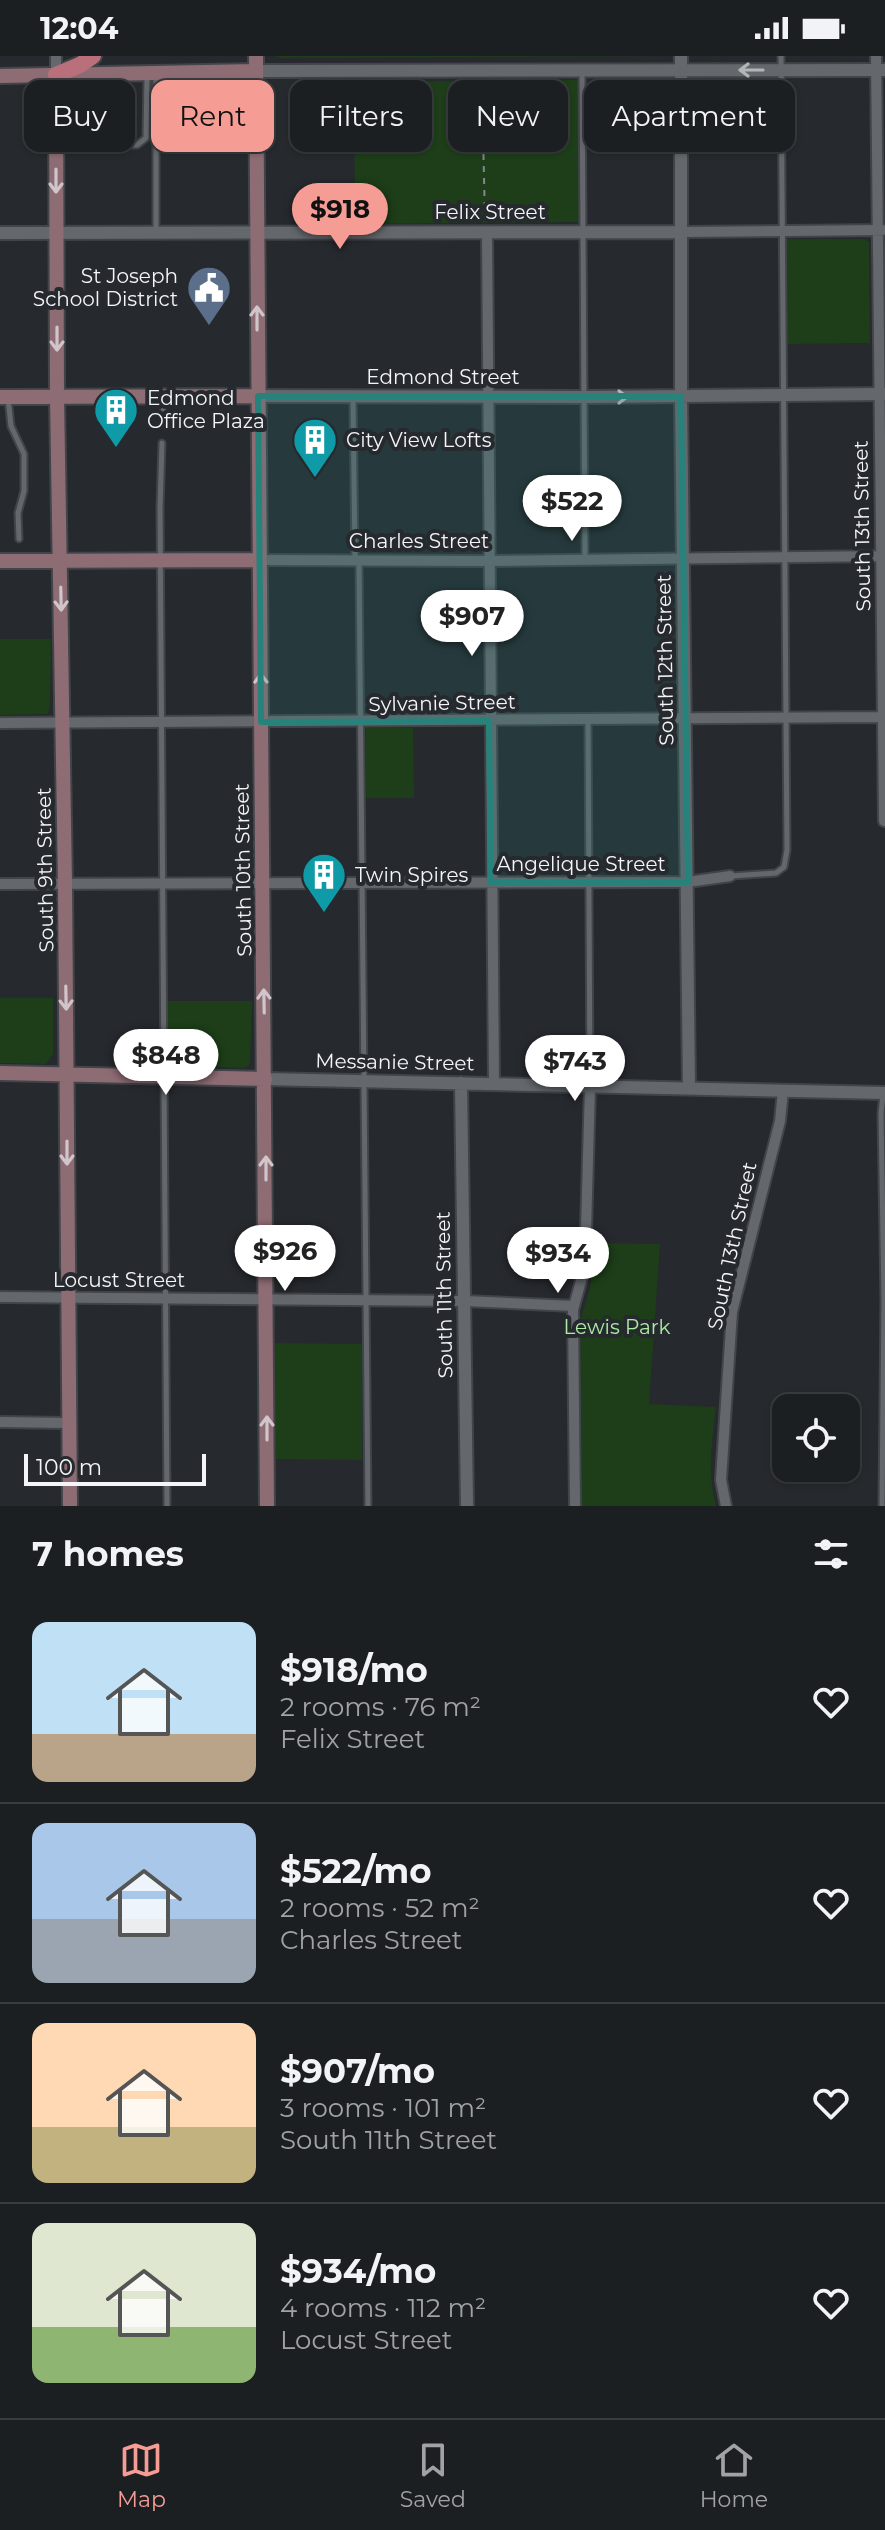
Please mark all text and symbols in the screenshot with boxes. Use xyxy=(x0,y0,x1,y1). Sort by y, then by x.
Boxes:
text: 12:04 xyxy=(40,10,118,47)
one-way arrow xyxy=(738,62,765,78)
chip: Buy xyxy=(24,80,135,152)
chip: Rent xyxy=(151,80,274,152)
chip: Filters xyxy=(290,80,432,152)
chip: New xyxy=(448,80,568,152)
chip: Apartment xyxy=(584,80,795,152)
one-way arrow xyxy=(48,167,64,194)
pin: $918 xyxy=(293,183,387,251)
text: $918 xyxy=(310,193,370,225)
street label: Felix Street xyxy=(434,200,546,224)
place label: St Joseph School District xyxy=(33,264,178,311)
public building icon: St Joseph School District xyxy=(185,264,233,327)
one-way arrow xyxy=(250,305,265,332)
one-way arrow xyxy=(49,325,65,352)
street label: Edmond Street xyxy=(366,365,520,389)
building icon: Edmond Office Plaza xyxy=(92,386,140,449)
place label: Edmond Office Plaza xyxy=(147,386,265,433)
one-way arrow xyxy=(602,389,629,405)
building icon: City View Lofts xyxy=(291,416,339,479)
place label: City View Lofts xyxy=(346,428,492,452)
street label: South 13th Street xyxy=(849,440,875,612)
pin: $522 xyxy=(525,475,619,543)
text: $522 xyxy=(541,485,603,517)
street label: Charles Street xyxy=(349,529,489,553)
street label: South 12th Street xyxy=(652,574,678,746)
one-way arrow xyxy=(53,585,69,612)
pin: $907 xyxy=(425,590,519,658)
text: $907 xyxy=(439,600,505,632)
one-way arrow xyxy=(253,672,268,699)
street label: Sylvanie Street xyxy=(368,690,516,716)
street label: South 10th Street xyxy=(229,783,257,957)
street label: South 9th Street xyxy=(32,787,58,953)
building icon: Twin Spires xyxy=(300,851,348,914)
street label: Angelique Street xyxy=(496,852,666,876)
place label: Twin Spires xyxy=(355,863,469,887)
one-way arrow xyxy=(59,984,74,1011)
one-way arrow xyxy=(256,988,272,1015)
pin: $848 xyxy=(119,1029,213,1097)
pin: $743 xyxy=(528,1035,622,1103)
text: $848 xyxy=(131,1039,201,1071)
text: $743 xyxy=(543,1045,607,1077)
street label: Messanie Street xyxy=(315,1049,475,1075)
one-way arrow xyxy=(59,1139,75,1166)
one-way arrow xyxy=(258,1155,274,1182)
street label: South 13th Street xyxy=(702,1160,762,1332)
street label: South 11th Street xyxy=(431,1211,457,1379)
pin: $926 xyxy=(238,1225,332,1293)
pin: $934 xyxy=(511,1227,605,1295)
text: $926 xyxy=(253,1235,317,1267)
text: $934 xyxy=(525,1237,591,1269)
street label: Locust Street xyxy=(53,1268,185,1292)
park label: Lewis Park xyxy=(563,1315,671,1339)
map controls xyxy=(772,1394,860,1482)
button: locate xyxy=(772,1394,860,1482)
one-way arrow xyxy=(259,1415,275,1442)
scale bar xyxy=(24,1450,206,1486)
text: 100 m xyxy=(36,1454,102,1481)
icon: filters xyxy=(809,1532,853,1576)
text: 7 homes xyxy=(32,1533,184,1575)
text: $918/mo xyxy=(280,1649,428,1691)
icon: home xyxy=(96,1654,192,1750)
icon: heart xyxy=(809,1680,853,1724)
text: 2 rooms · 76 m² xyxy=(280,1691,481,1723)
text: Felix Street xyxy=(280,1723,425,1755)
text: $522/mo xyxy=(280,1850,431,1892)
icon: home xyxy=(96,1855,192,1951)
icon: heart xyxy=(809,1881,853,1925)
text: 2 rooms · 52 m² xyxy=(280,1892,480,1924)
text: Charles Street xyxy=(280,1924,462,1956)
text: $907/mo xyxy=(280,2050,435,2092)
icon: home xyxy=(96,2055,192,2151)
icon: heart xyxy=(809,2081,853,2125)
text: 3 rooms · 101 m² xyxy=(280,2092,486,2124)
text: South 11th Street xyxy=(280,2124,497,2156)
text: $934/mo xyxy=(280,2250,436,2292)
icon: home xyxy=(96,2255,192,2351)
icon: heart xyxy=(809,2281,853,2325)
text: 4 rooms · 112 m² xyxy=(280,2292,486,2324)
text: Locust Street xyxy=(280,2324,452,2356)
tab: Map xyxy=(117,2438,166,2513)
tab: Saved xyxy=(400,2438,466,2513)
tab: Home xyxy=(700,2438,768,2513)

